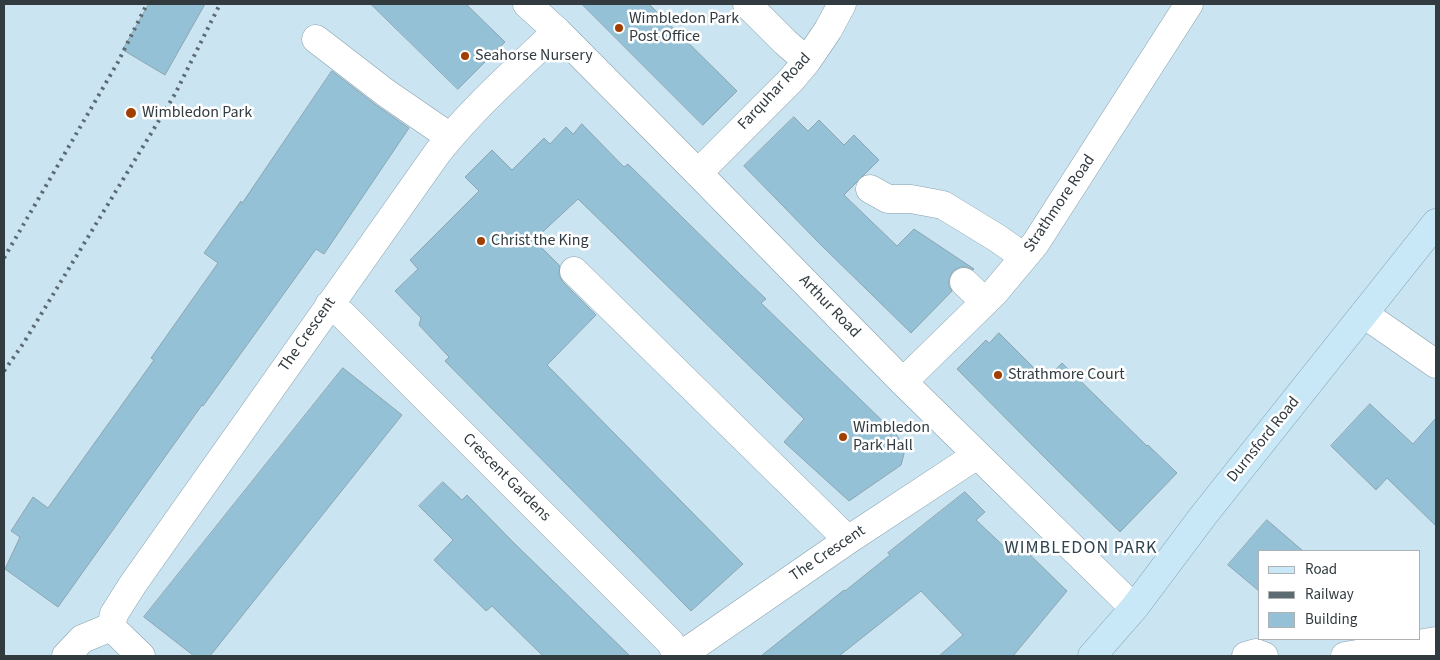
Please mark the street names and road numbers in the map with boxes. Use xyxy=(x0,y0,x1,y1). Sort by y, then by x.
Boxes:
street label: Farquhar Road xyxy=(734,50,816,134)
street label: Strathmore Road xyxy=(1020,152,1100,256)
street label: Arthur Road xyxy=(794,272,864,342)
street label: The Crescent xyxy=(275,294,341,376)
street label: Durnsford Road xyxy=(1224,393,1304,487)
street label: Crescent Gardens xyxy=(458,430,554,526)
street label: The Crescent xyxy=(787,522,869,586)

